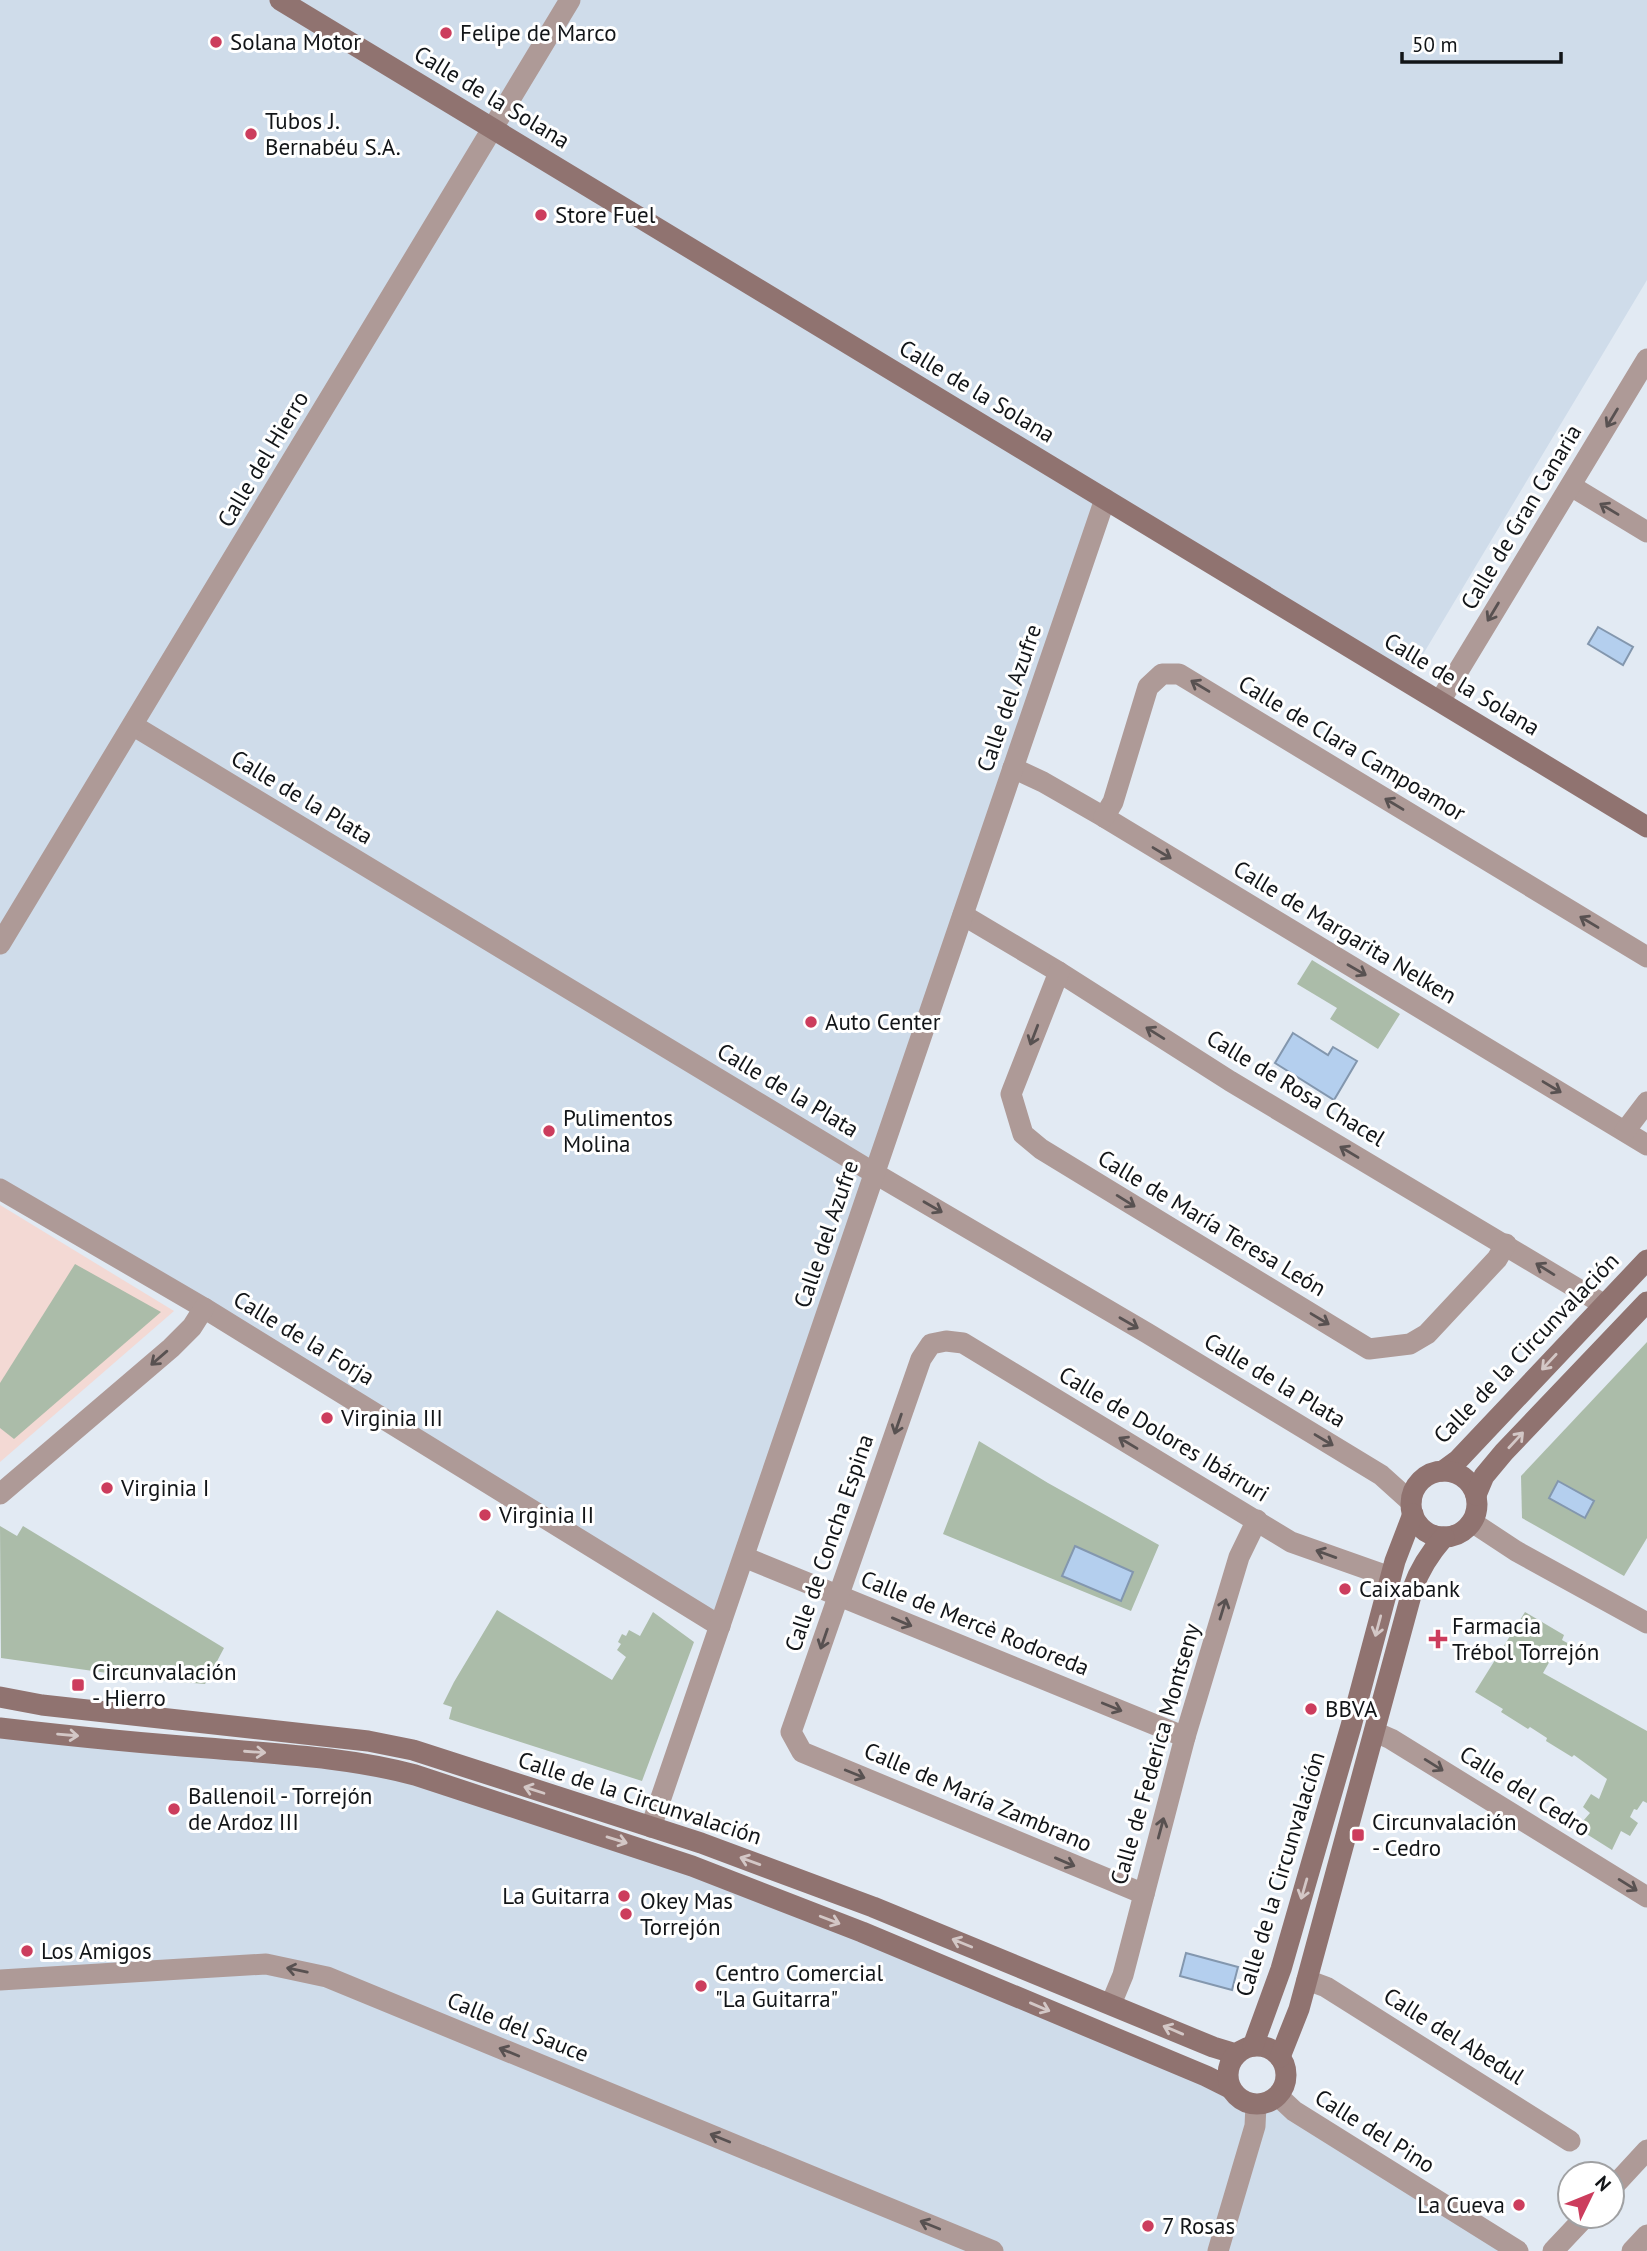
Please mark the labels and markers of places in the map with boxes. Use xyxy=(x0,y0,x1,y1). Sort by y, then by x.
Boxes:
place label: Felipe de Marco xyxy=(460,18,617,47)
marker: Felipe de Marco xyxy=(438,25,454,41)
place label: Solana Motor xyxy=(230,27,361,56)
marker: Solana Motor xyxy=(208,34,224,50)
place label: Tubos J. Bernabéu S.A. xyxy=(265,106,401,161)
marker: Tubos J. Bernabéu S.A. xyxy=(243,126,259,142)
place label: Store Fuel xyxy=(555,200,656,229)
marker: Store Fuel xyxy=(533,207,549,223)
place label: Auto Center xyxy=(825,1007,941,1036)
marker: Auto Center xyxy=(803,1014,819,1030)
place label: Pulimentos Molina xyxy=(563,1103,673,1158)
marker: Pulimentos Molina xyxy=(541,1123,557,1139)
place label: Virginia III xyxy=(340,1403,443,1432)
marker: Virginia III xyxy=(319,1410,335,1426)
place label: Virginia I xyxy=(120,1473,210,1502)
marker: Virginia I xyxy=(99,1480,115,1496)
place label: Virginia II xyxy=(498,1500,594,1529)
marker: Virginia II xyxy=(477,1507,493,1523)
place label: Caixabank xyxy=(1359,1574,1460,1603)
marker: Caixabank xyxy=(1337,1581,1353,1597)
place label: Farmacia Trébol Torrejón xyxy=(1452,1611,1599,1666)
marker: Farmacia Trébol Torrejón xyxy=(1430,1631,1446,1647)
place label: Circunvalación - Hierro xyxy=(92,1657,237,1712)
marker: Circunvalación - Hierro xyxy=(70,1677,86,1693)
place label: BBVA xyxy=(1325,1694,1378,1723)
marker: BBVA xyxy=(1303,1701,1319,1717)
place label: Ballenoil - Torrejón de Ardoz III xyxy=(188,1781,372,1836)
marker: Ballenoil - Torrejón de Ardoz III xyxy=(166,1801,182,1817)
place label: Circunvalación - Cedro xyxy=(1372,1807,1517,1862)
marker: Circunvalación - Cedro xyxy=(1350,1827,1366,1843)
place label: La Guitarra xyxy=(502,1881,610,1910)
place label: Okey Mas Torrejón xyxy=(640,1886,733,1941)
marker: La Guitarra xyxy=(616,1888,632,1904)
marker: Okey Mas Torrejón xyxy=(618,1906,634,1922)
place label: Los Amigos xyxy=(41,1936,152,1965)
marker: Los Amigos xyxy=(19,1943,35,1959)
place label: Centro Comercial "La Guitarra" xyxy=(715,1958,883,2013)
marker: Centro Comercial "La Guitarra" xyxy=(693,1978,709,1994)
place label: La Cueva xyxy=(1417,2190,1505,2219)
marker: La Cueva xyxy=(1511,2197,1527,2213)
place label: 7 Rosas xyxy=(1162,2211,1235,2240)
marker: 7 Rosas xyxy=(1140,2218,1156,2234)

